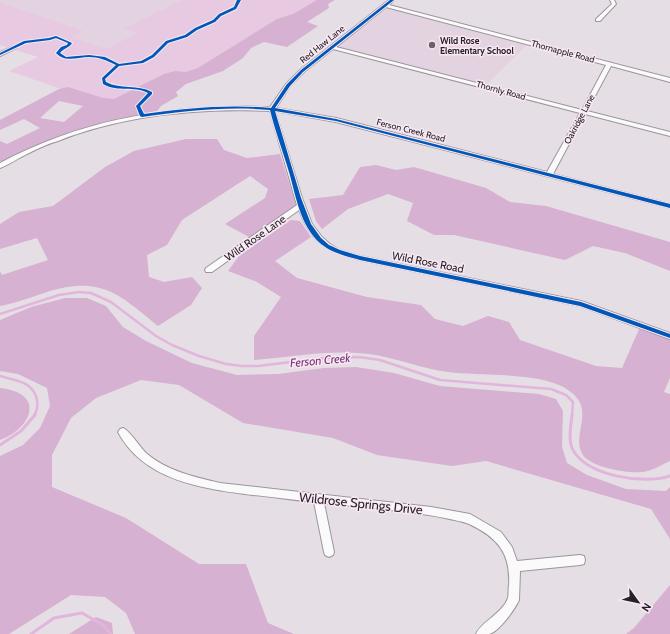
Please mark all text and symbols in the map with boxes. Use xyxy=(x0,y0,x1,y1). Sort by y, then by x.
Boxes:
street label: Red Haw Lane xyxy=(297,22,347,65)
place label: Wild Rose Elementary School xyxy=(440,35,514,56)
street label: Thornapple Road xyxy=(530,37,596,65)
marker: Wild Rose Elementary School xyxy=(427,40,437,50)
street label: Thornly Road xyxy=(475,78,527,102)
street label: Oakridge Lane xyxy=(561,92,597,146)
street label: Ferson Creek Road xyxy=(375,116,447,144)
street label: Wild Rose Lane xyxy=(222,212,289,264)
street label: Wild Rose Road xyxy=(391,248,465,276)
water label: Ferson Creek xyxy=(289,350,352,370)
street label: Wildrose Springs Drive xyxy=(298,489,424,517)
north arrow xyxy=(618,582,658,622)
text: N xyxy=(638,600,654,615)

